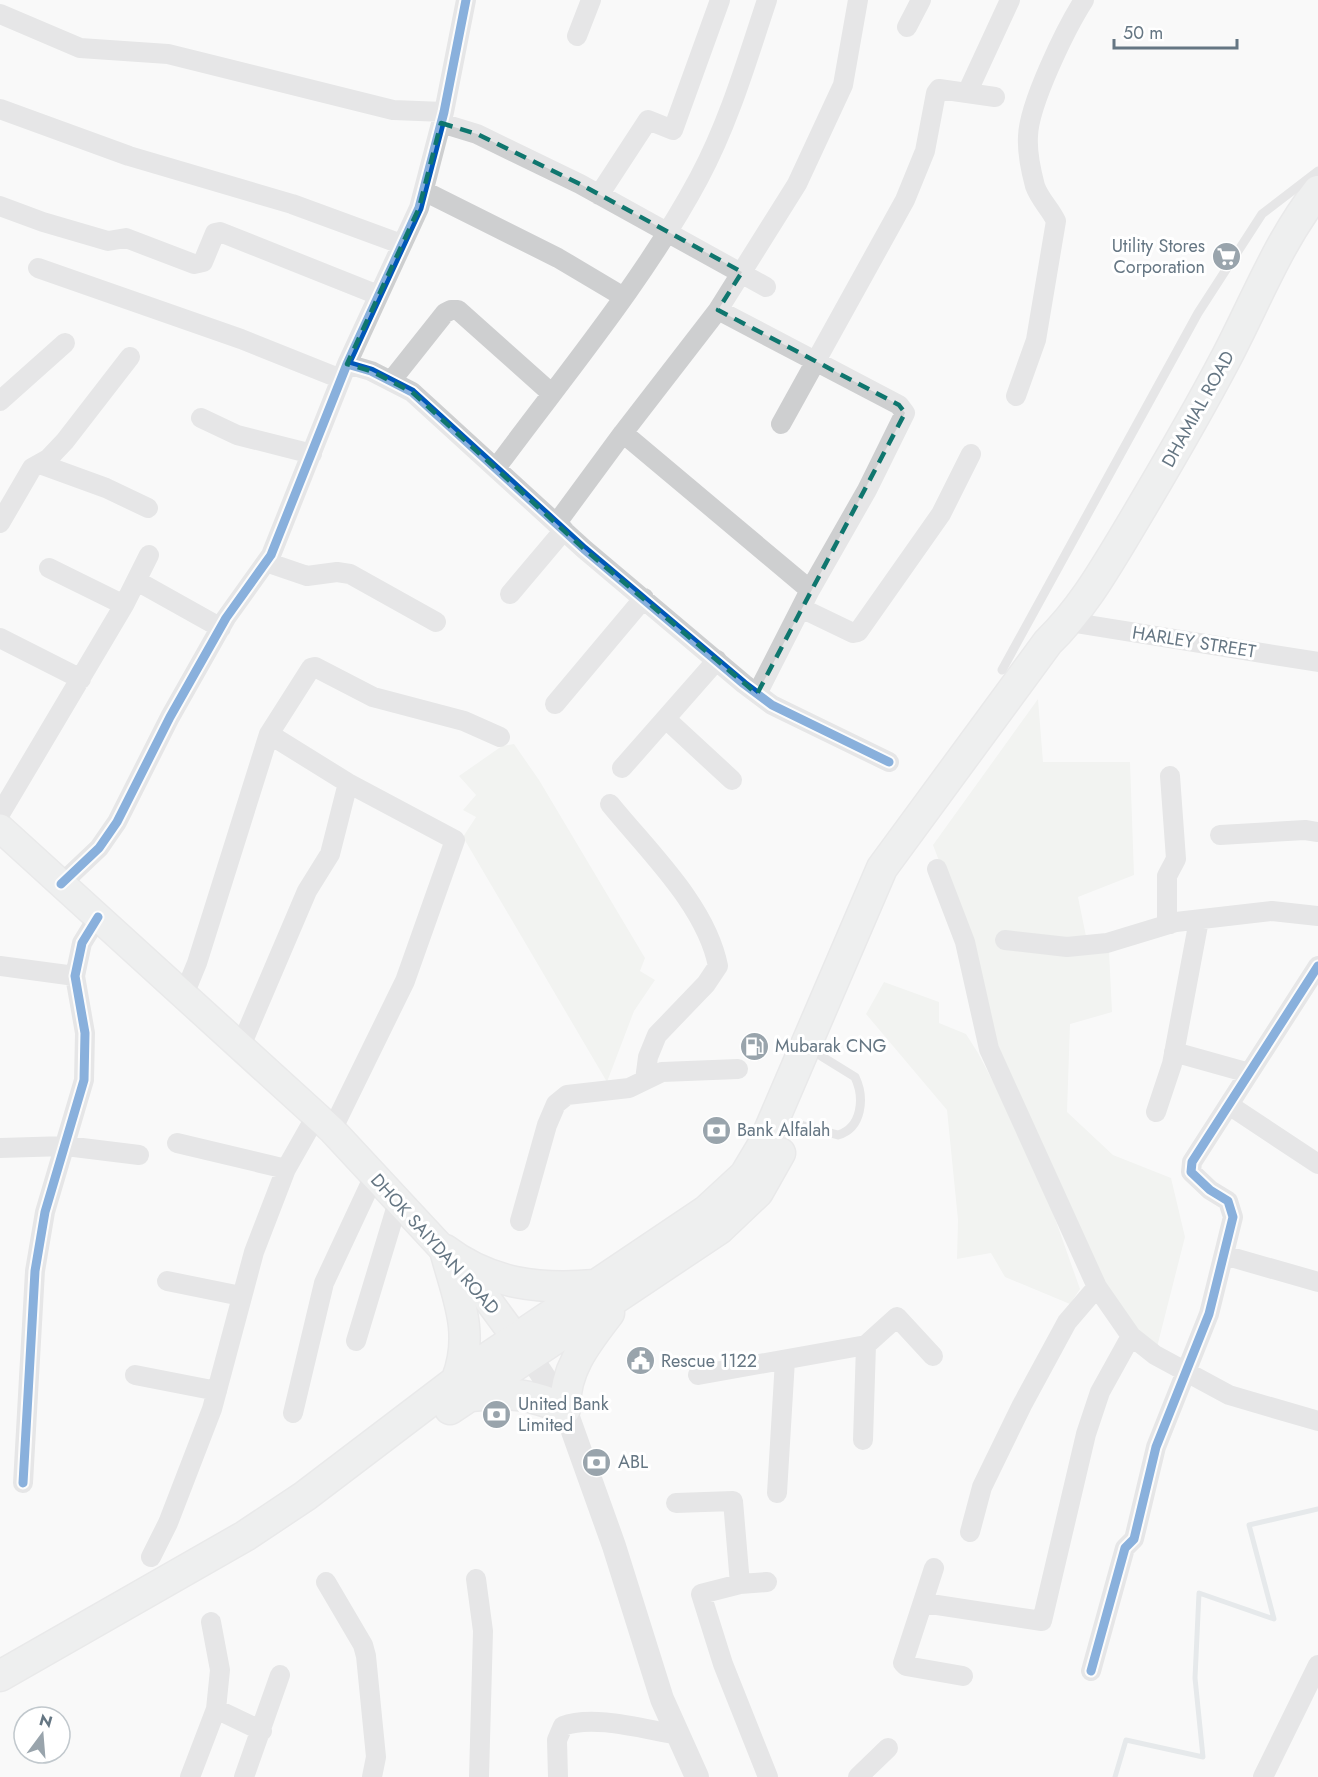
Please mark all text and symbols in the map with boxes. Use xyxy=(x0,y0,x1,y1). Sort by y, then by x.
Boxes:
scale bar xyxy=(1114,12,1237,50)
text: 50 m xyxy=(1123,20,1163,46)
place label: Utility Stores Corporation xyxy=(1112,233,1205,280)
supermarket icon: Utility Stores Corporation xyxy=(1210,240,1242,272)
street label: DHAMIAL ROAD xyxy=(1155,346,1241,472)
street label: HARLEY STREET xyxy=(1130,619,1258,665)
fuel station icon: Mubarak CNG xyxy=(738,1030,770,1062)
place label: Mubarak CNG xyxy=(775,1033,886,1059)
bank icon: Bank Alfalah xyxy=(700,1114,732,1146)
place label: Bank Alfalah xyxy=(737,1117,831,1143)
street label: DHOK SAIYDAN ROAD xyxy=(364,1168,506,1320)
public building icon: Rescue 1122 xyxy=(624,1345,656,1377)
place label: Rescue 1122 xyxy=(661,1348,757,1374)
place label: United Bank Limited xyxy=(518,1391,609,1438)
bank icon: United Bank Limited xyxy=(481,1398,513,1430)
bank icon: ABL xyxy=(581,1446,613,1478)
place label: ABL xyxy=(618,1449,648,1475)
north arrow xyxy=(12,1705,72,1765)
text: N xyxy=(37,1708,55,1734)

